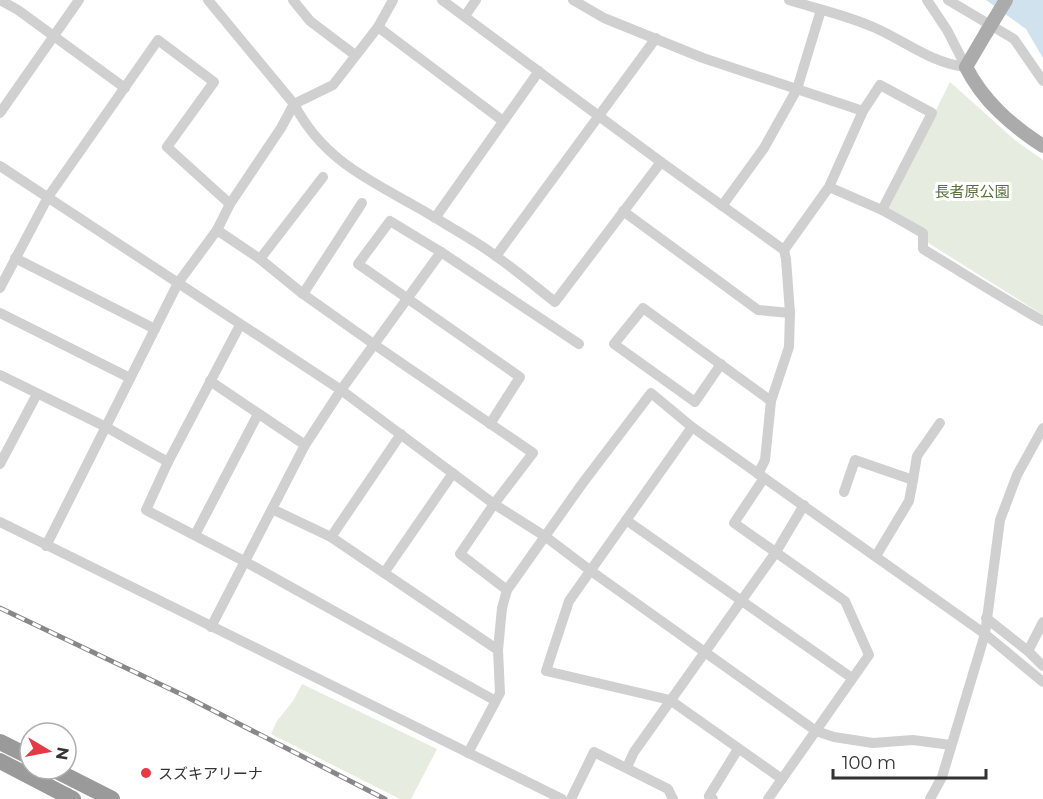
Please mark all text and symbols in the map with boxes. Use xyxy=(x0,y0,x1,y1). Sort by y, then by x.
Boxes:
park label: 長者原公園 xyxy=(934,182,1010,201)
north arrow xyxy=(18,721,78,781)
scale bar xyxy=(833,742,986,780)
text: N xyxy=(52,745,73,762)
text: 100 m xyxy=(842,752,896,774)
place label: スズキアリーナ xyxy=(158,764,263,783)
marker: スズキアリーナ xyxy=(139,766,153,780)

